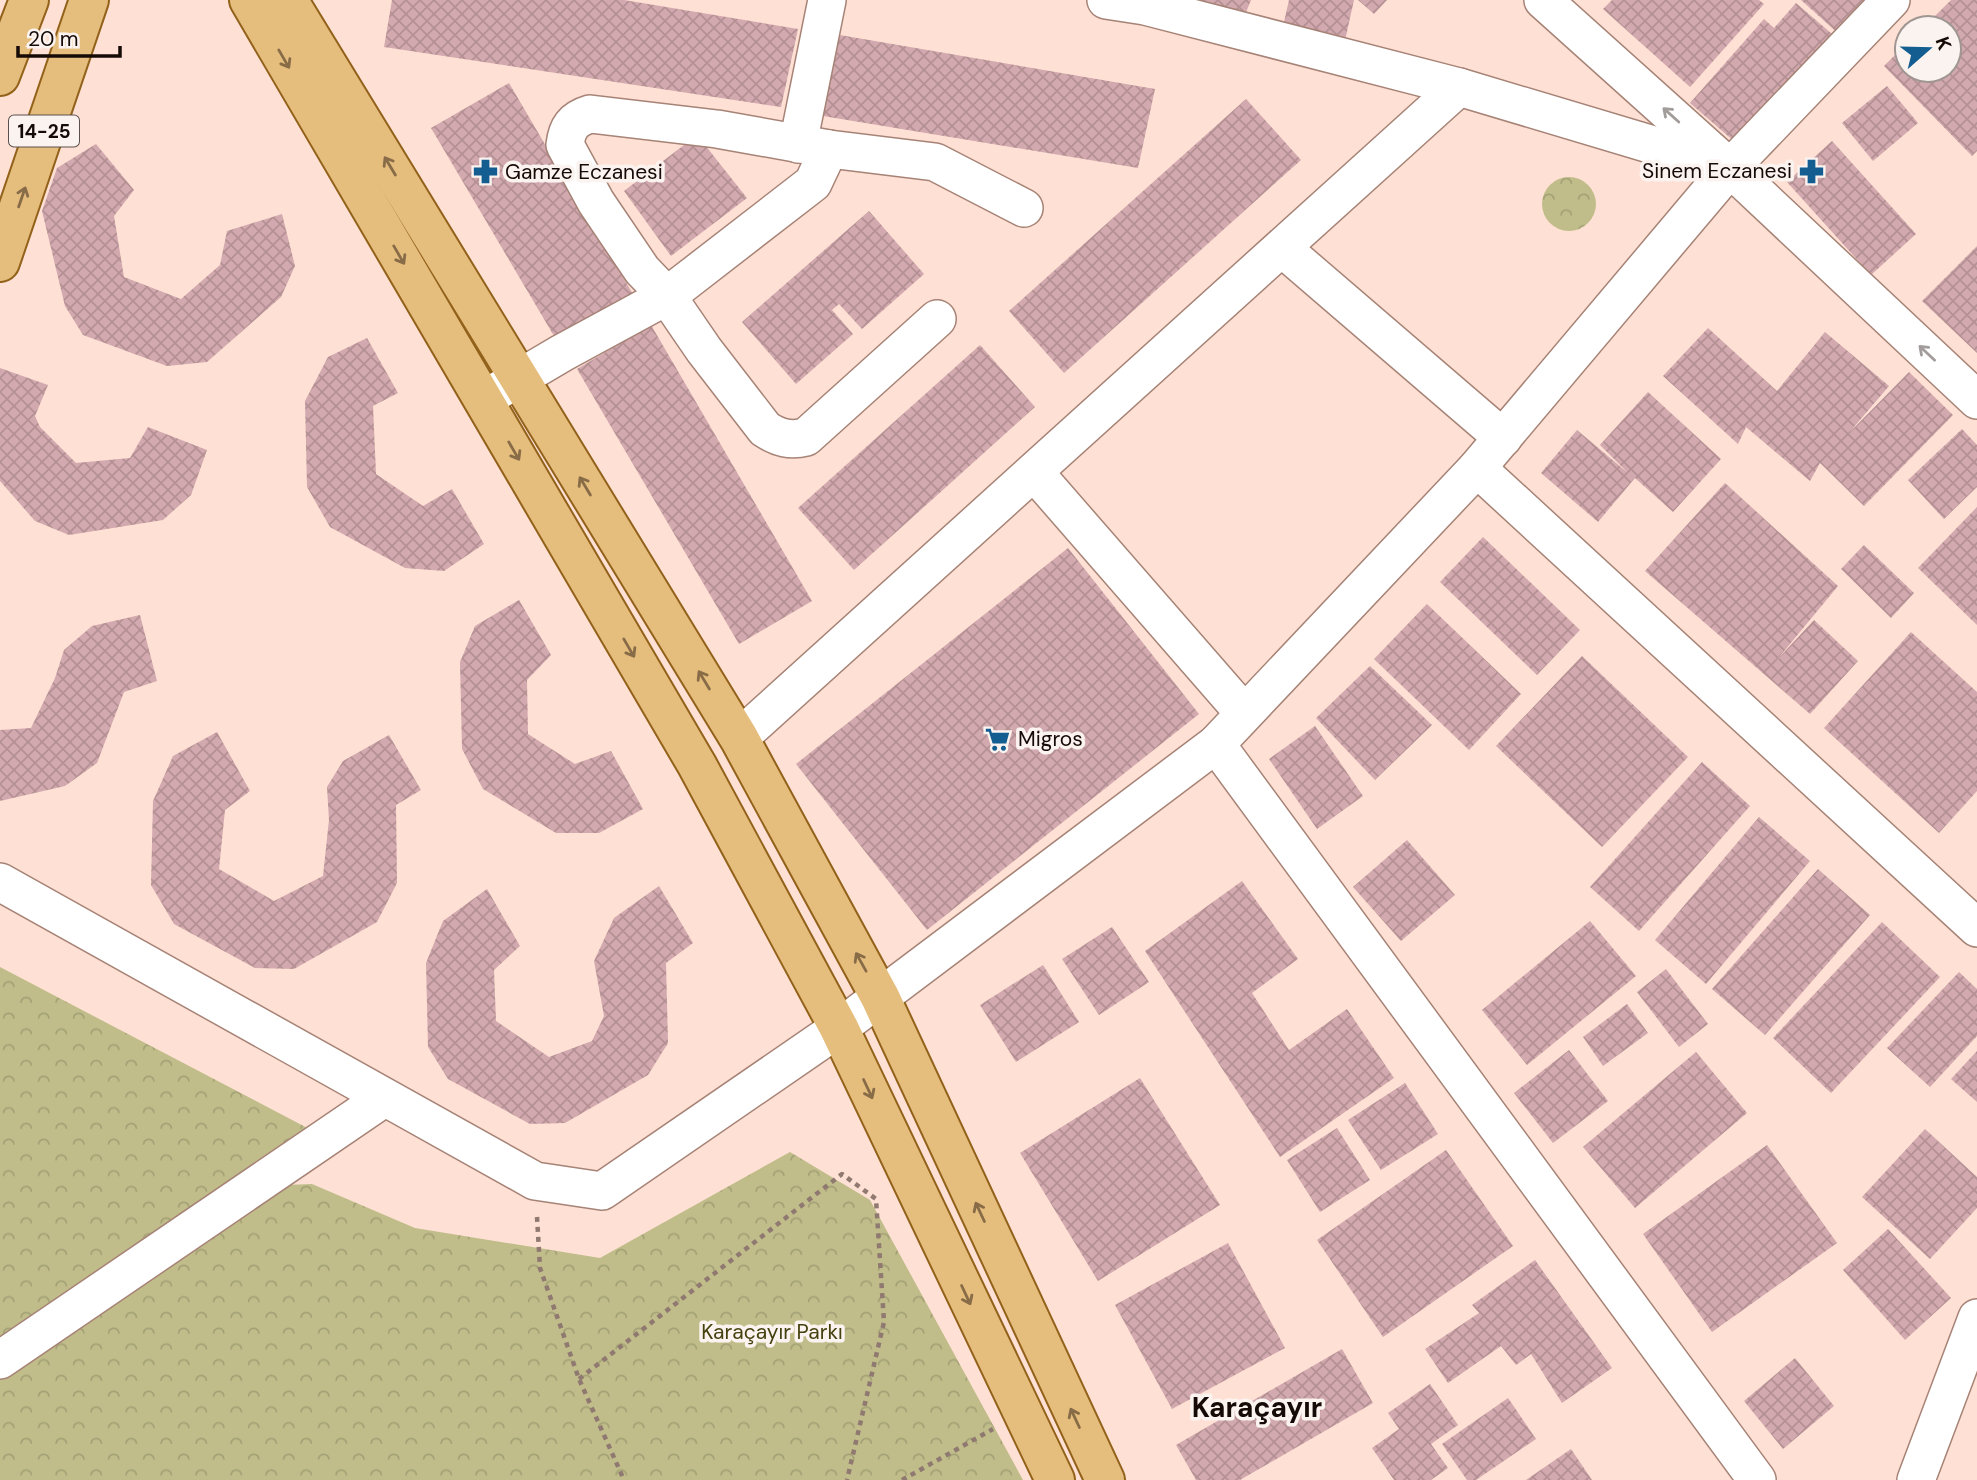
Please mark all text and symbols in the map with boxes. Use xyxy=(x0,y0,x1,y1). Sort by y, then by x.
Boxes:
scale bar xyxy=(18,14,119,58)
north arrow xyxy=(1893,14,1963,84)
text: 20 m xyxy=(28,25,79,53)
text: K xyxy=(1930,33,1957,53)
one-way arrow xyxy=(277,48,291,68)
one-way arrow xyxy=(1662,107,1680,123)
road number: 14-25 xyxy=(9,116,79,146)
one-way arrow xyxy=(382,157,396,177)
place label: Sinem Eczanesi xyxy=(1642,157,1792,185)
pharmacy icon: Sinem Eczanesi xyxy=(1798,157,1826,185)
pharmacy icon: Gamze Eczanesi xyxy=(471,158,499,186)
place label: Gamze Eczanesi xyxy=(505,158,663,186)
one-way arrow xyxy=(17,187,29,209)
one-way arrow xyxy=(393,244,406,265)
one-way arrow xyxy=(1918,345,1936,361)
one-way arrow xyxy=(507,441,521,461)
one-way arrow xyxy=(578,476,592,496)
one-way arrow xyxy=(622,638,636,658)
one-way arrow xyxy=(697,670,711,690)
supermarket icon: Migros xyxy=(984,725,1012,753)
place label: Migros xyxy=(1018,725,1083,753)
one-way arrow xyxy=(854,952,867,973)
one-way arrow xyxy=(862,1078,876,1099)
one-way arrow xyxy=(972,1202,986,1223)
one-way arrow xyxy=(960,1284,974,1305)
park label: Karaçayır Parkı xyxy=(701,1318,843,1346)
district label: Karaçayır xyxy=(1192,1389,1322,1426)
one-way arrow xyxy=(1068,1408,1081,1430)

